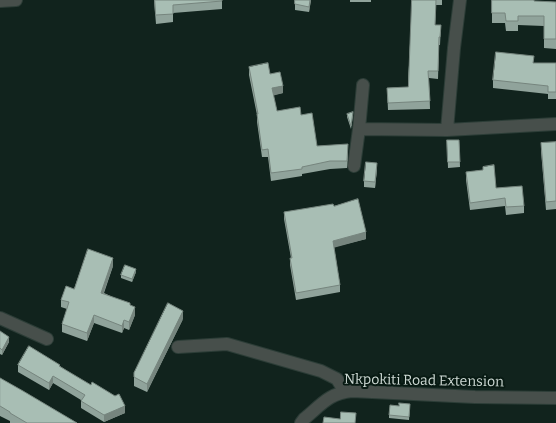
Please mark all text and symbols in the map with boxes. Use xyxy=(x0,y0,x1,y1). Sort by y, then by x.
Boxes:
street label: Nkpokiti Road Extension xyxy=(344,371,504,391)

